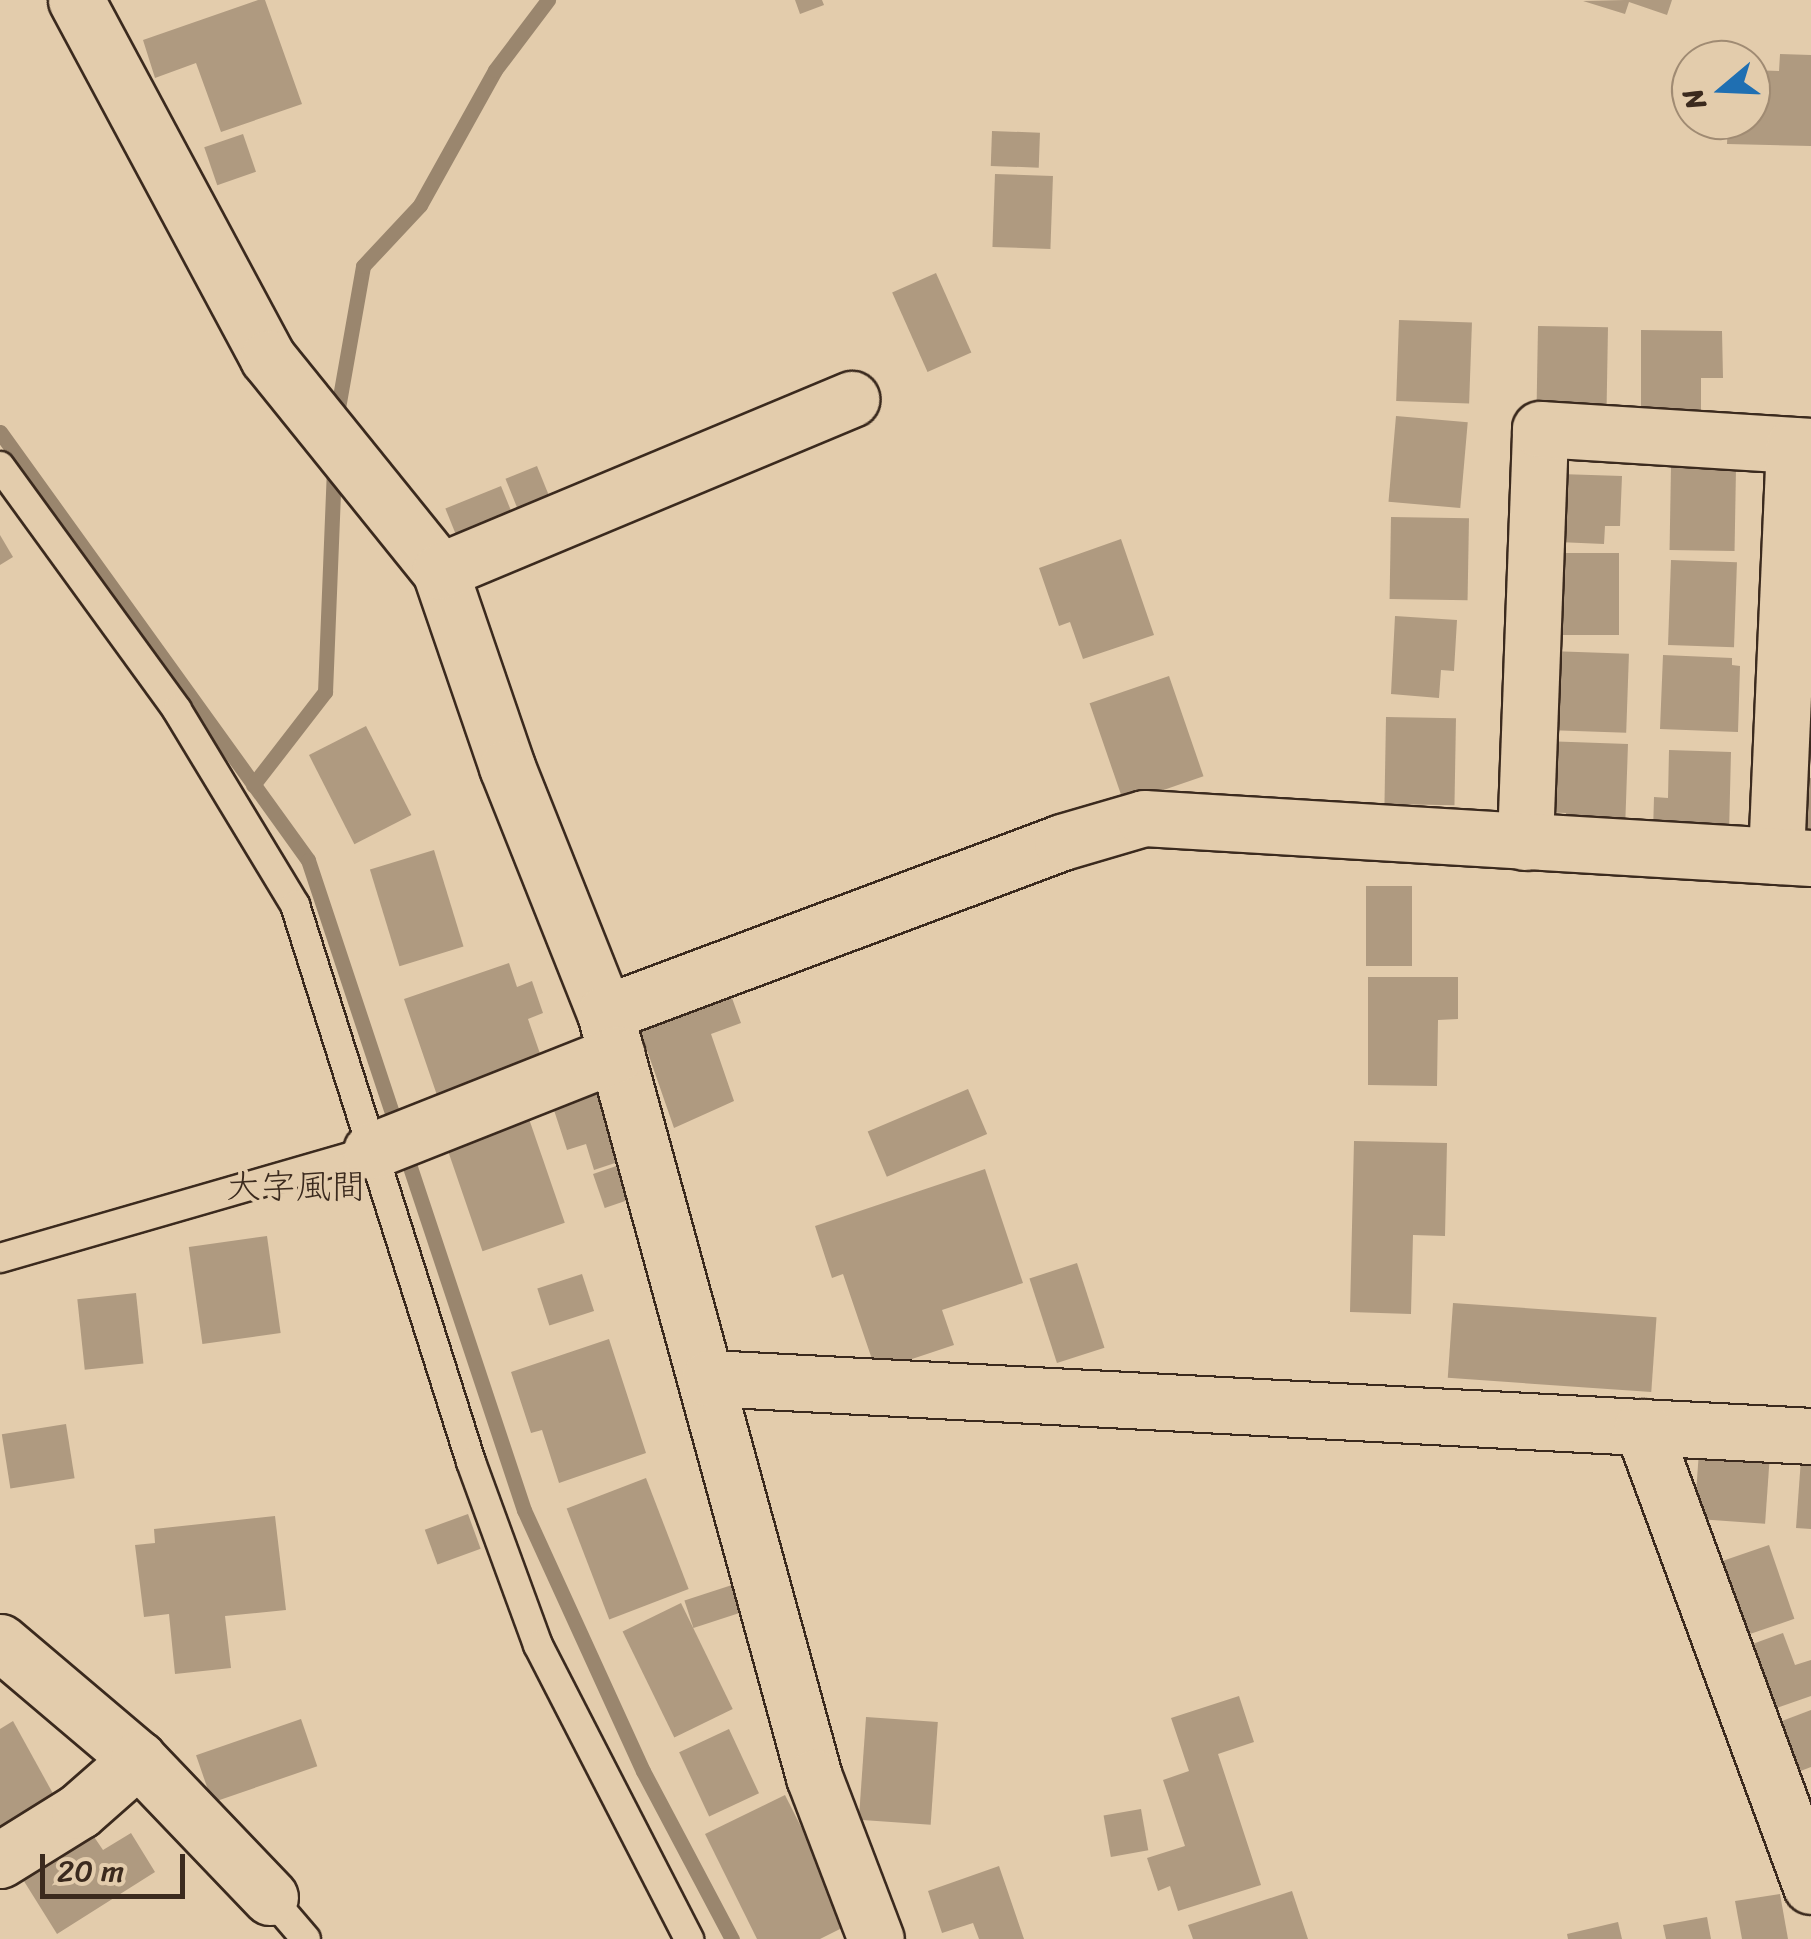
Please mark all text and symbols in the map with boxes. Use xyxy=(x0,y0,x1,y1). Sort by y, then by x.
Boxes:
north arrow xyxy=(1671,40,1771,140)
text: N xyxy=(1668,82,1720,116)
district label: 大字風間 xyxy=(226,1165,366,1207)
scale bar xyxy=(45,1834,190,1896)
text: 20 m xyxy=(57,1844,124,1898)

